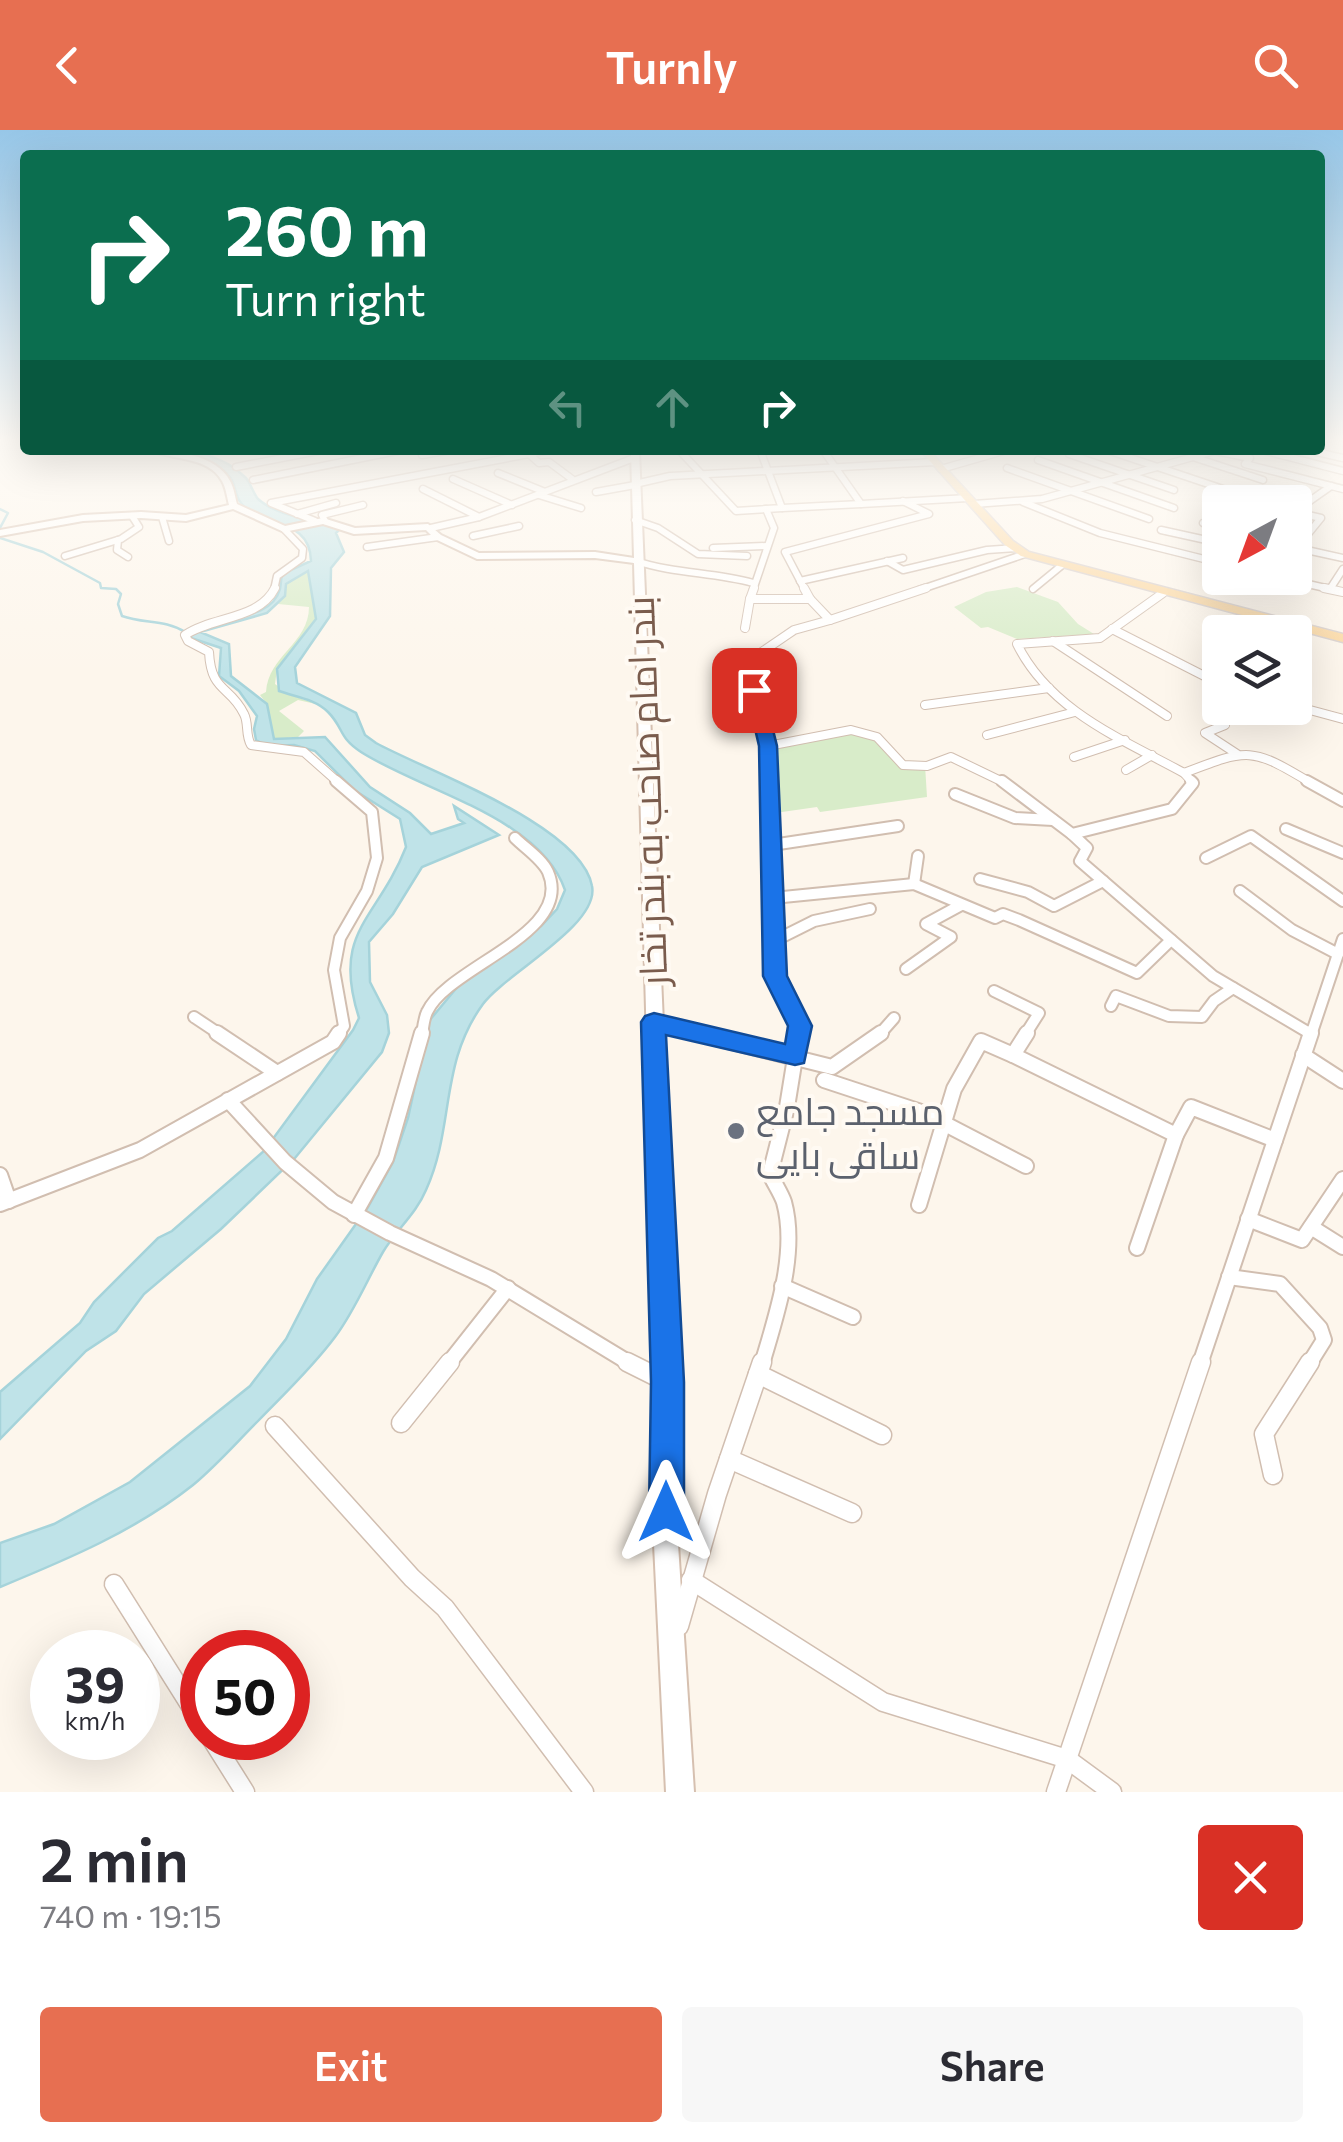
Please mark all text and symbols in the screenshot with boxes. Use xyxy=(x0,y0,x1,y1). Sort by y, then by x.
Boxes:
icon: back xyxy=(40,38,95,93)
text: Turnly xyxy=(606,38,737,93)
icon: search xyxy=(1248,38,1303,93)
text: 260 m xyxy=(225,185,429,270)
icon: right xyxy=(60,190,190,320)
text: Turn right xyxy=(225,270,426,325)
icon: left xyxy=(540,380,595,435)
icon: ahead xyxy=(645,380,700,435)
icon: right xyxy=(750,380,805,435)
north arrow xyxy=(1202,485,1312,595)
map controls xyxy=(1202,485,1312,725)
street label: بندر امام صاحب به بندر تخار xyxy=(615,595,680,989)
button: layers xyxy=(1202,615,1312,725)
pin xyxy=(712,648,797,733)
icon: arrive xyxy=(727,663,782,718)
place label: مسجد جامع ساقی بایی xyxy=(756,1086,944,1179)
marker: مسجد جامع ساقی بایی xyxy=(725,1120,747,1142)
position arrow xyxy=(614,1460,718,1564)
speed limit sign: 50 xyxy=(180,1630,310,1760)
text: 39 xyxy=(65,1652,125,1713)
text: km/h xyxy=(65,1705,125,1735)
text: 2 min xyxy=(40,1821,189,1894)
button: close xyxy=(1198,1825,1303,1930)
text: 740 m · 19:15 xyxy=(40,1895,222,1935)
button: Exit xyxy=(40,2007,662,2122)
button: Share xyxy=(682,2007,1303,2122)

